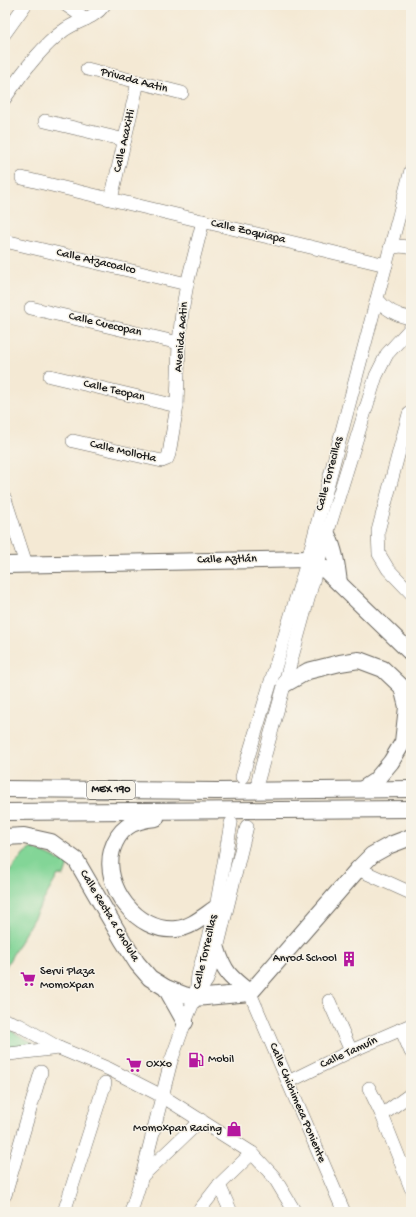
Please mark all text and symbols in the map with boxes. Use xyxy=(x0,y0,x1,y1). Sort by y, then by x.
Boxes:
street label: Privada Aatin xyxy=(98,65,169,97)
street label: Calle Acaxitli xyxy=(111,108,139,174)
street label: Calle Zoquiapa xyxy=(209,217,287,247)
street label: Calle Atzacoalco xyxy=(55,246,137,278)
street label: Avenida Aatin xyxy=(172,301,192,373)
street label: Calle Cuecopan xyxy=(67,310,143,340)
street label: Calle Teopan xyxy=(82,377,146,405)
street label: Calle Torrecillas xyxy=(313,435,347,513)
street label: Calle Mollotla xyxy=(88,438,158,467)
street label: Calle Aztlán xyxy=(197,552,257,568)
road number: MEX 190 xyxy=(87,781,135,799)
street label: Calle Recta a Cholula xyxy=(76,868,142,965)
street label: Calle Torrecillas xyxy=(191,913,222,991)
building icon: Anrod School xyxy=(340,950,358,968)
place label: Anrod School xyxy=(273,952,337,966)
place label: Servi Plaza Momoxpan xyxy=(40,965,95,993)
supermarket icon: Servi Plaza Momoxpan xyxy=(19,970,37,988)
street label: Calle Tamuín xyxy=(318,1034,380,1072)
street label: Calle Chichimeca Poniente xyxy=(265,1041,329,1166)
fuel station icon: Mobil xyxy=(187,1051,205,1069)
place label: Mobil xyxy=(208,1053,234,1067)
supermarket icon: Oxxo xyxy=(125,1056,143,1074)
place label: Oxxo xyxy=(146,1058,172,1072)
shop icon: Momoxpan Racing xyxy=(225,1120,243,1138)
place label: Momoxpan Racing xyxy=(133,1122,222,1136)

